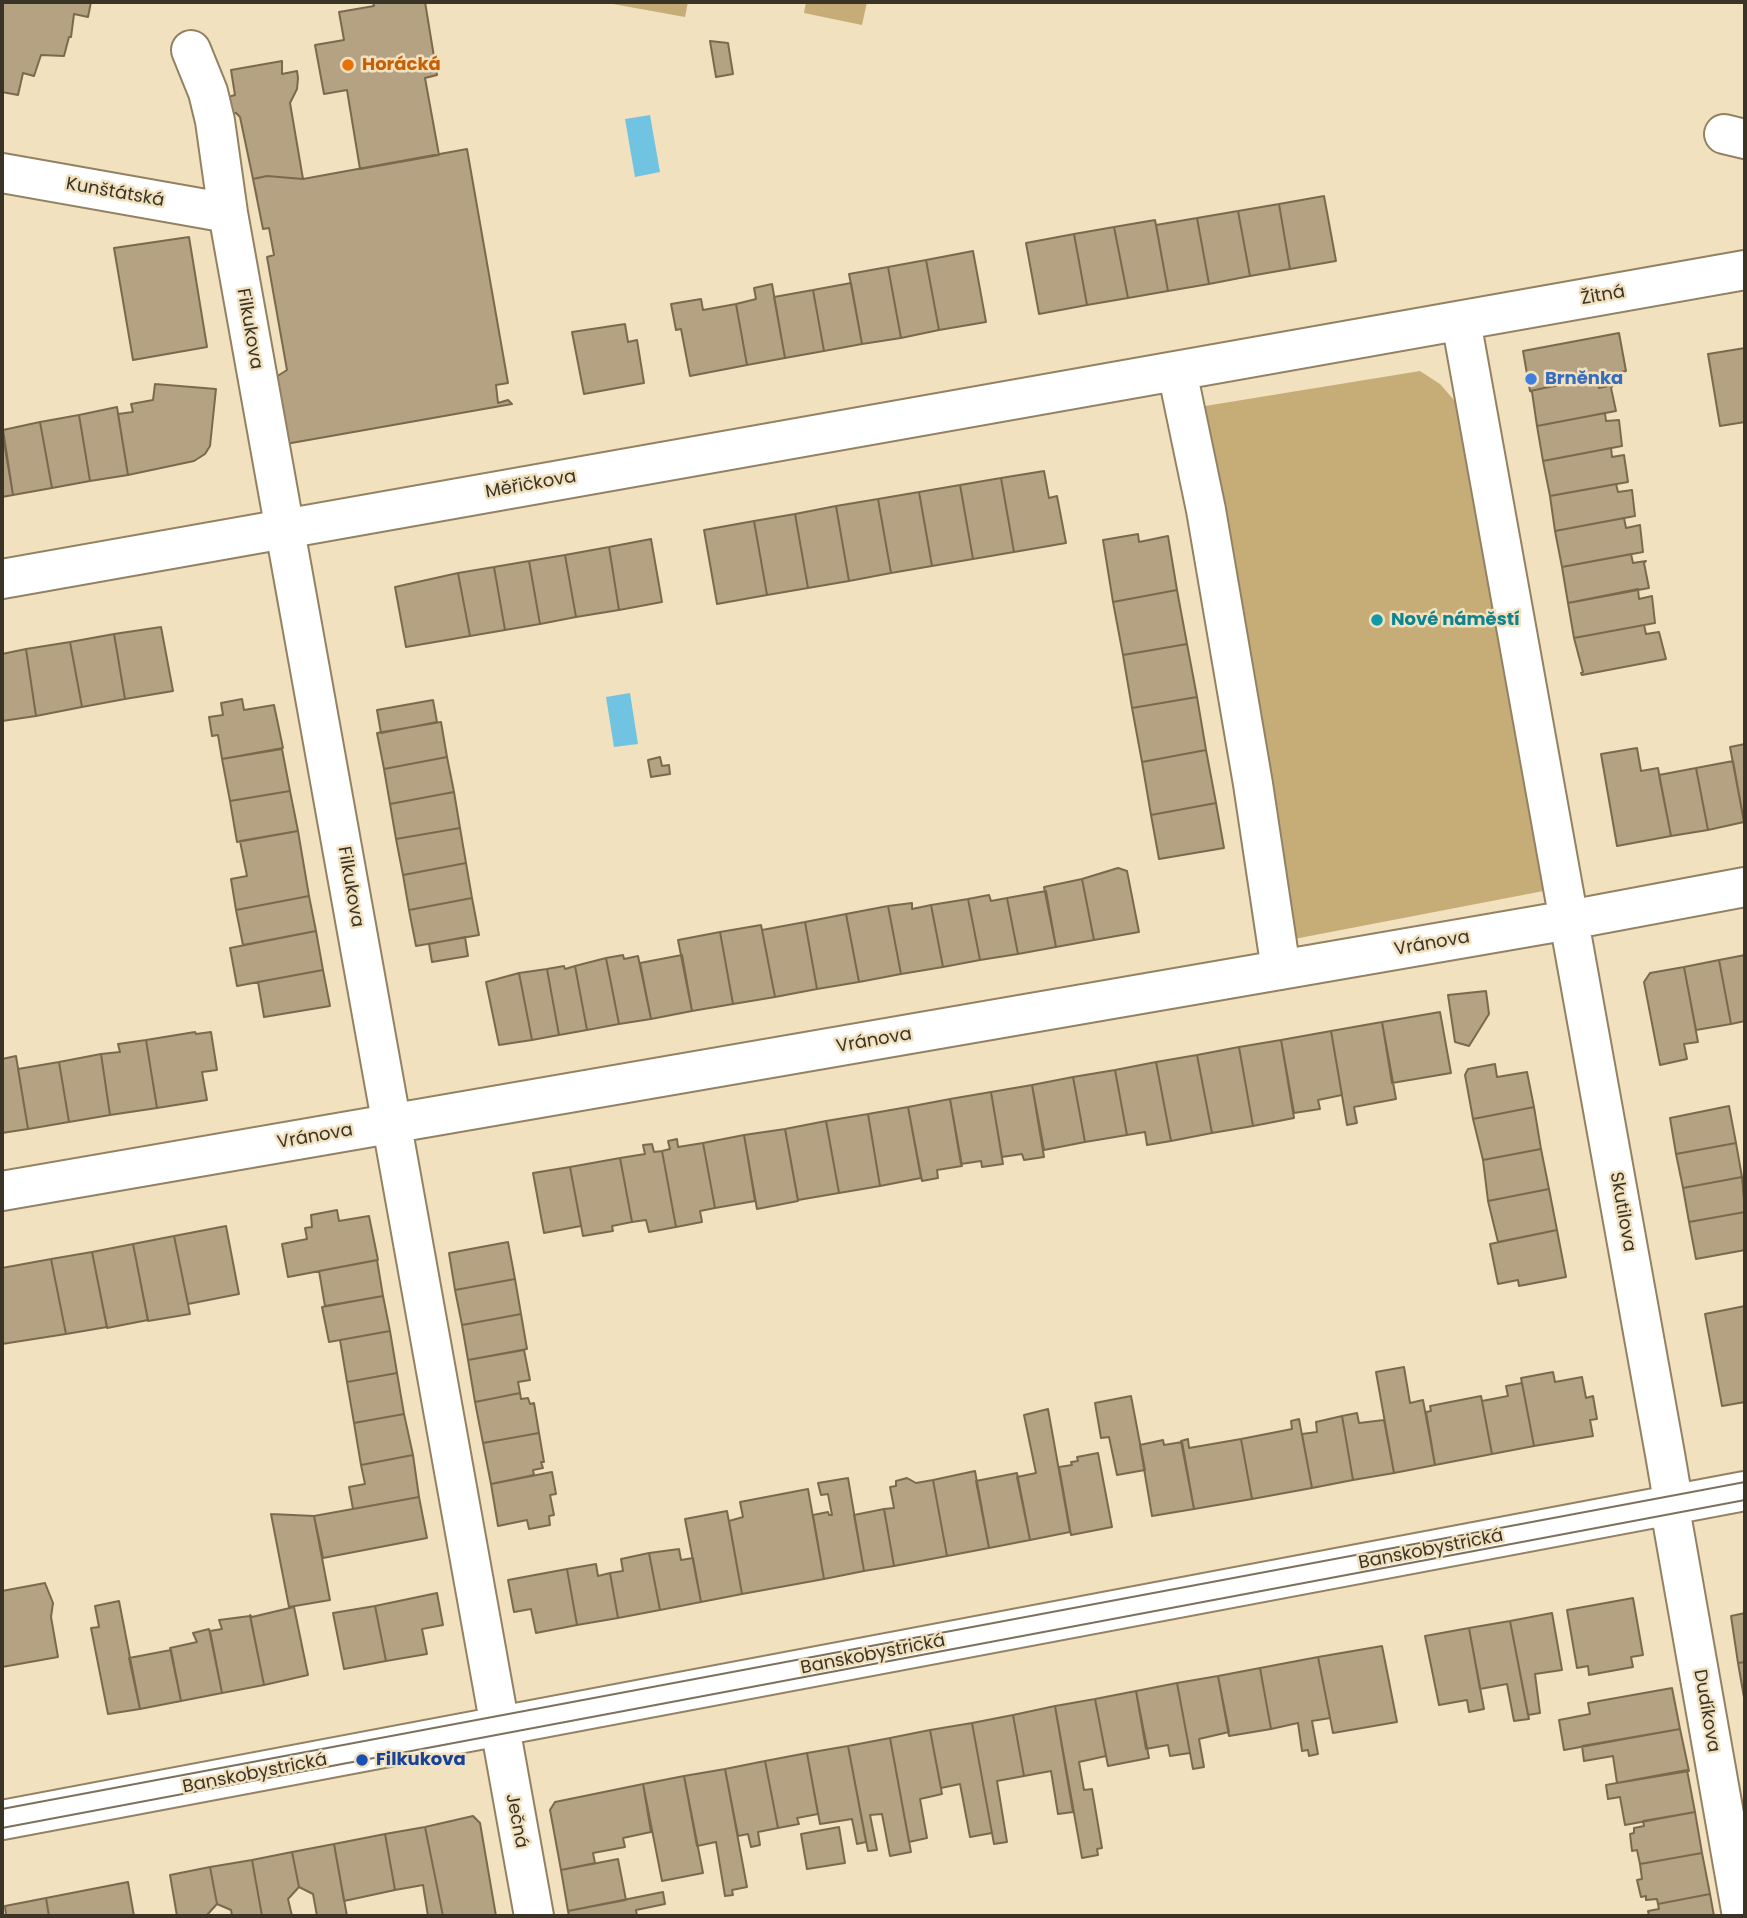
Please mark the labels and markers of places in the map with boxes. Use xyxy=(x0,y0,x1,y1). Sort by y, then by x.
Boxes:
place label: Horácká xyxy=(362,54,441,76)
marker: Horácká xyxy=(340,57,356,73)
place label: Brněnka xyxy=(1545,368,1623,390)
marker: Brněnka xyxy=(1523,371,1539,387)
place label: Nové náměstí xyxy=(1391,609,1520,631)
marker: Nové náměstí xyxy=(1369,612,1385,628)
place label: Filkukova xyxy=(376,1749,466,1771)
marker: Filkukova xyxy=(354,1752,370,1768)

